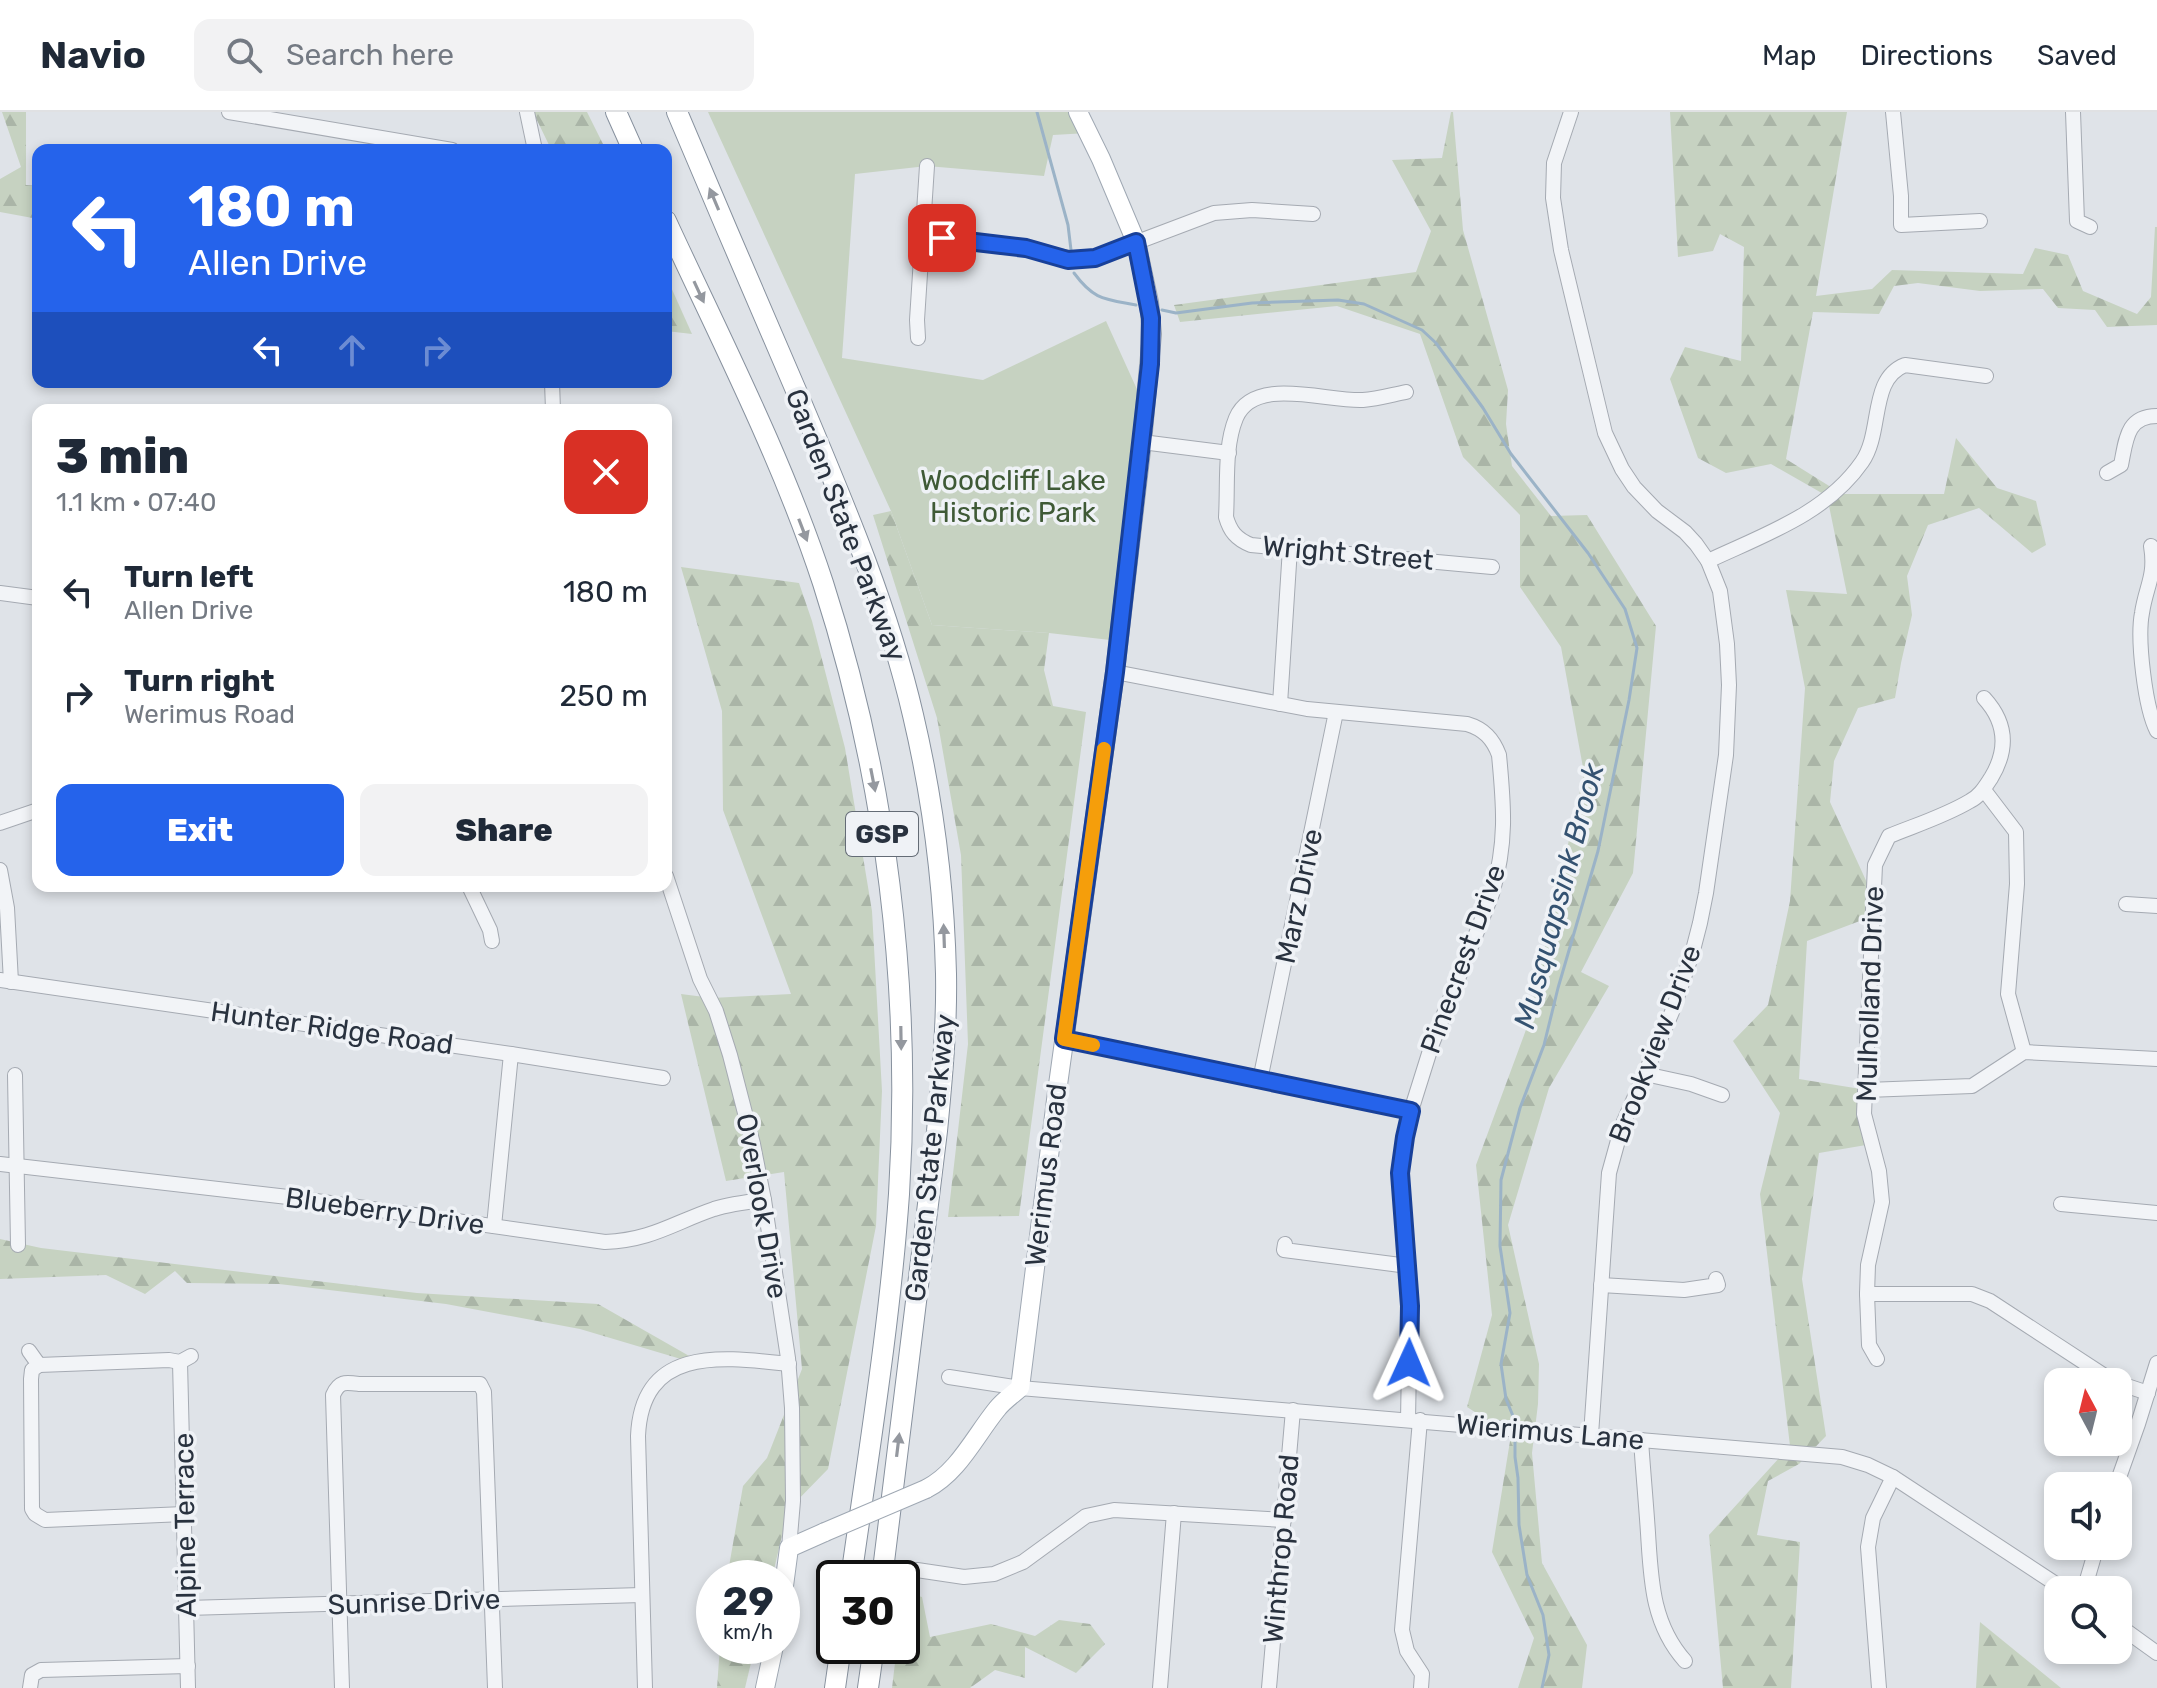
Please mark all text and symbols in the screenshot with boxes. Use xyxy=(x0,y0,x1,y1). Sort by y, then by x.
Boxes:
search box xyxy=(194,19,754,91)
text: Navio xyxy=(40,32,146,78)
icon: search xyxy=(222,33,266,77)
text: Search here xyxy=(286,37,454,73)
text: Map xyxy=(1762,39,1816,72)
text: Directions xyxy=(1860,39,1993,72)
text: Saved xyxy=(2037,39,2117,72)
text: 180 m xyxy=(188,174,355,240)
icon: left xyxy=(56,176,160,280)
one-way arrow xyxy=(707,187,720,211)
pin xyxy=(908,204,976,272)
icon: arrive xyxy=(920,216,964,260)
text: Allen Drive xyxy=(188,241,367,284)
one-way arrow xyxy=(692,280,706,304)
icon: left xyxy=(246,328,290,372)
icon: ahead xyxy=(330,328,374,372)
icon: right xyxy=(414,328,458,372)
street label: Garden State Parkway xyxy=(779,384,913,666)
text: 3 min xyxy=(56,428,189,485)
button: close xyxy=(564,430,648,514)
park label: Woodcliff Lake Historic Park xyxy=(920,464,1106,529)
text: 1.1 km · 07:40 xyxy=(56,487,216,518)
one-way arrow xyxy=(797,518,810,542)
street label: Wright Street xyxy=(1261,529,1435,577)
text: Turn left xyxy=(124,559,254,595)
icon: left xyxy=(56,570,100,614)
text: 180 m xyxy=(563,574,648,610)
text: Allen Drive xyxy=(124,595,253,626)
text: Turn right xyxy=(124,663,275,699)
icon: right xyxy=(56,674,100,718)
text: 250 m xyxy=(560,678,648,714)
text: Werimus Road xyxy=(124,699,295,730)
water label: Musquapsink Brook xyxy=(1506,759,1612,1033)
one-way arrow xyxy=(867,768,879,793)
button: Exit xyxy=(56,784,344,876)
button: Share xyxy=(360,784,648,876)
road number: GSP xyxy=(846,812,918,856)
street label: Marz Drive xyxy=(1269,826,1329,966)
street label: Pinecrest Drive xyxy=(1414,860,1512,1058)
street label: Mulholland Drive xyxy=(1850,886,1890,1102)
one-way arrow xyxy=(937,923,950,948)
street label: Brookview Drive xyxy=(1602,940,1708,1148)
street label: Hunter Ridge Road xyxy=(209,995,455,1061)
street label: Garden State Parkway xyxy=(898,1013,962,1303)
one-way arrow xyxy=(895,1026,907,1051)
street label: Werimus Road xyxy=(1018,1082,1074,1268)
street label: Overlook Drive xyxy=(729,1111,795,1301)
street label: Blueberry Drive xyxy=(283,1181,487,1241)
position arrow xyxy=(1367,1321,1451,1405)
north arrow xyxy=(2044,1368,2132,1456)
map controls xyxy=(2044,1368,2132,1664)
street label: Wierimus Lane xyxy=(1454,1407,1646,1457)
street label: Alpine Terrace xyxy=(167,1432,203,1618)
one-way arrow xyxy=(892,1432,905,1457)
street label: Winthrop Road xyxy=(1256,1453,1306,1645)
button: sound xyxy=(2044,1472,2132,1560)
speed limit sign: 30 xyxy=(816,1560,920,1664)
button: search xyxy=(2044,1576,2132,1664)
text: 29 xyxy=(722,1578,774,1625)
street label: Sunrise Drive xyxy=(327,1582,501,1622)
text: km/h xyxy=(723,1620,773,1644)

